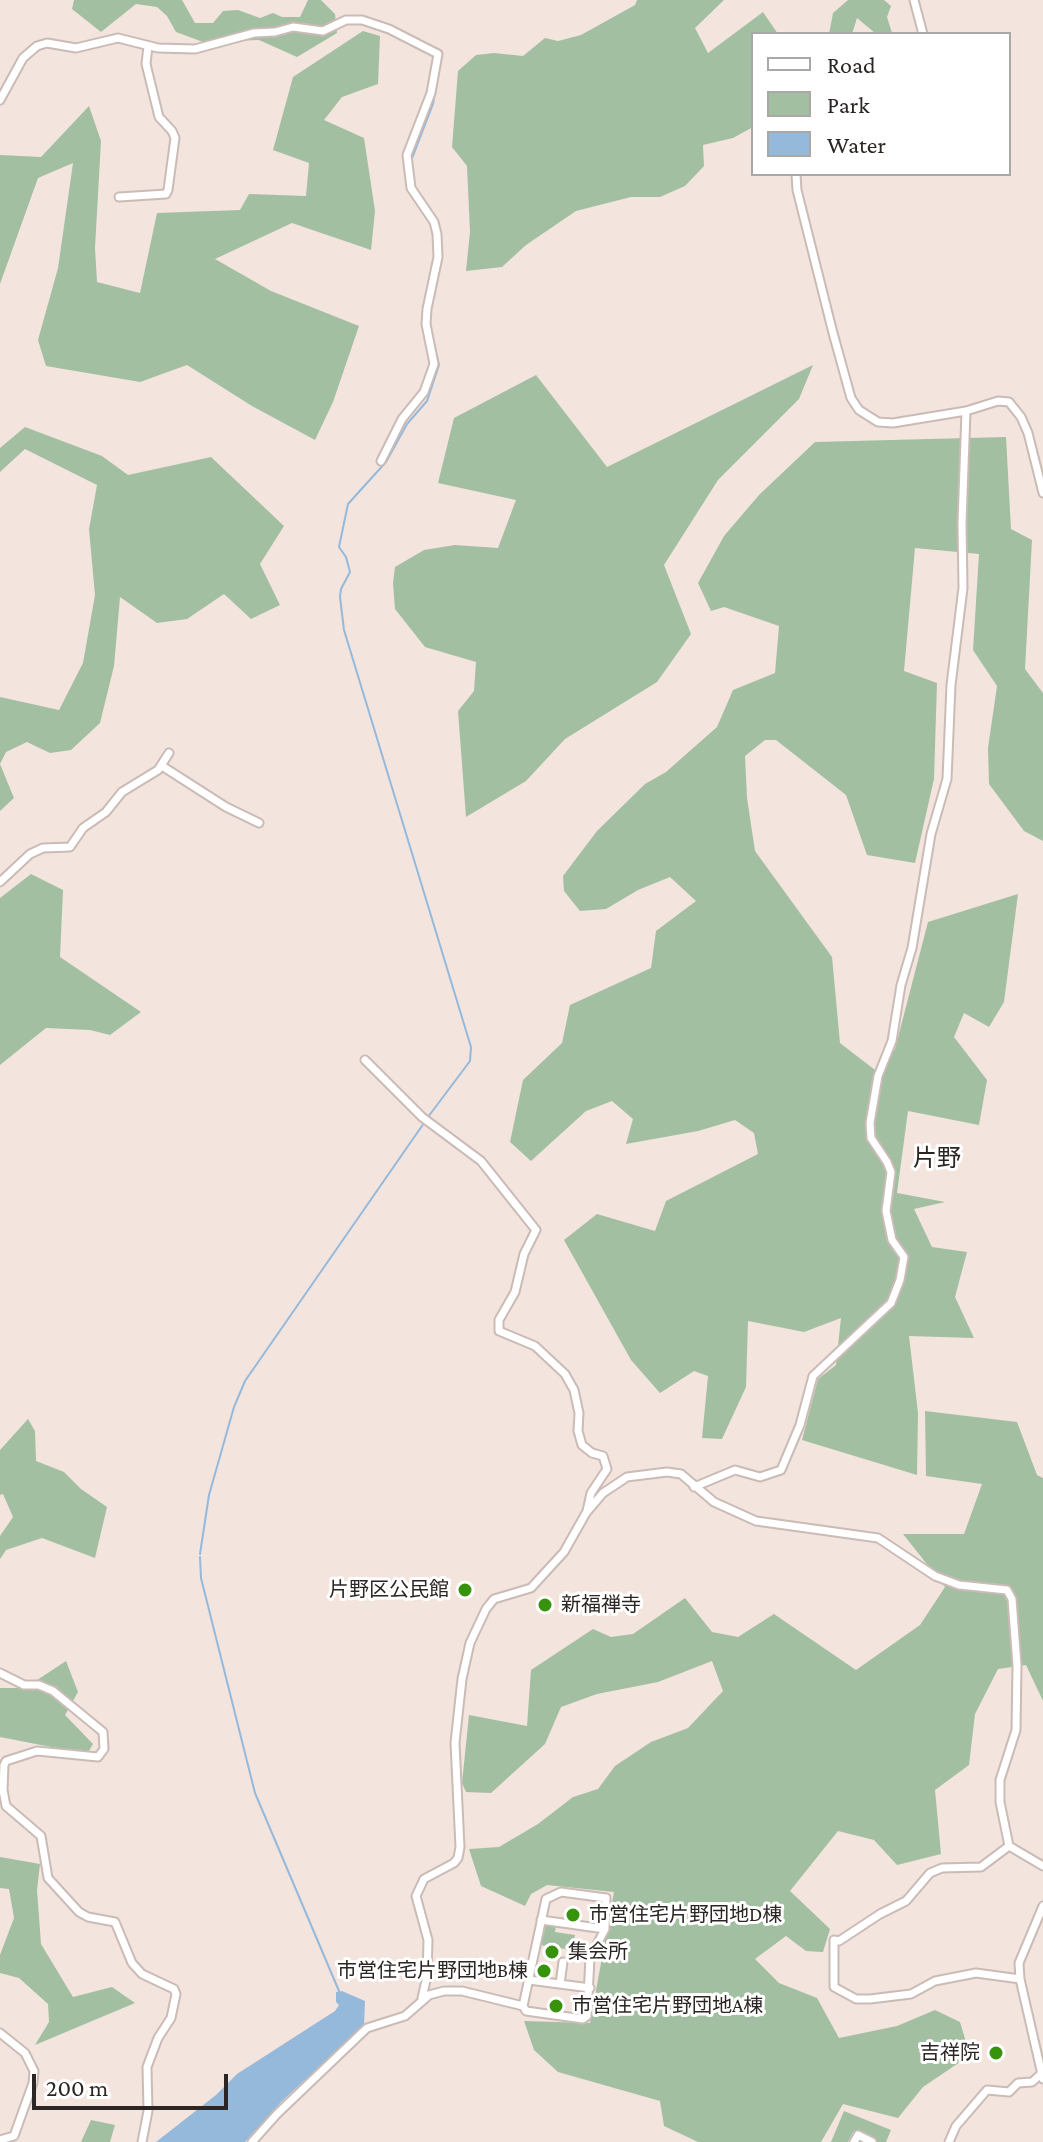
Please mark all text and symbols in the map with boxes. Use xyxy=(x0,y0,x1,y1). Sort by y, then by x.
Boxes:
legend xyxy=(751,32,1011,176)
text: Road xyxy=(827,51,876,78)
text: Park xyxy=(827,91,870,118)
text: Water xyxy=(827,131,886,158)
district label: 片野 xyxy=(913,1145,961,1173)
place label: 片野区公民館 xyxy=(329,1578,449,1602)
marker: 片野区公民館 xyxy=(456,1581,474,1599)
place label: 新福禅寺 xyxy=(561,1593,641,1617)
marker: 新福禅寺 xyxy=(536,1596,554,1614)
place label: 市営住宅片野団地D棟 xyxy=(589,1903,782,1927)
marker: 市営住宅片野団地D棟 xyxy=(564,1906,582,1924)
place label: 集会所 xyxy=(568,1940,628,1964)
marker: 集会所 xyxy=(543,1943,561,1961)
place label: 市営住宅片野団地B棟 xyxy=(337,1959,528,1983)
marker: 市営住宅片野団地B棟 xyxy=(535,1962,553,1980)
place label: 市営住宅片野団地A棟 xyxy=(572,1994,763,2018)
marker: 市営住宅片野団地A棟 xyxy=(547,1997,565,2015)
place label: 吉祥院 xyxy=(920,2041,980,2065)
marker: 吉祥院 xyxy=(987,2044,1005,2062)
scale bar xyxy=(36,2058,232,2108)
text: 200 m xyxy=(46,2074,108,2101)

